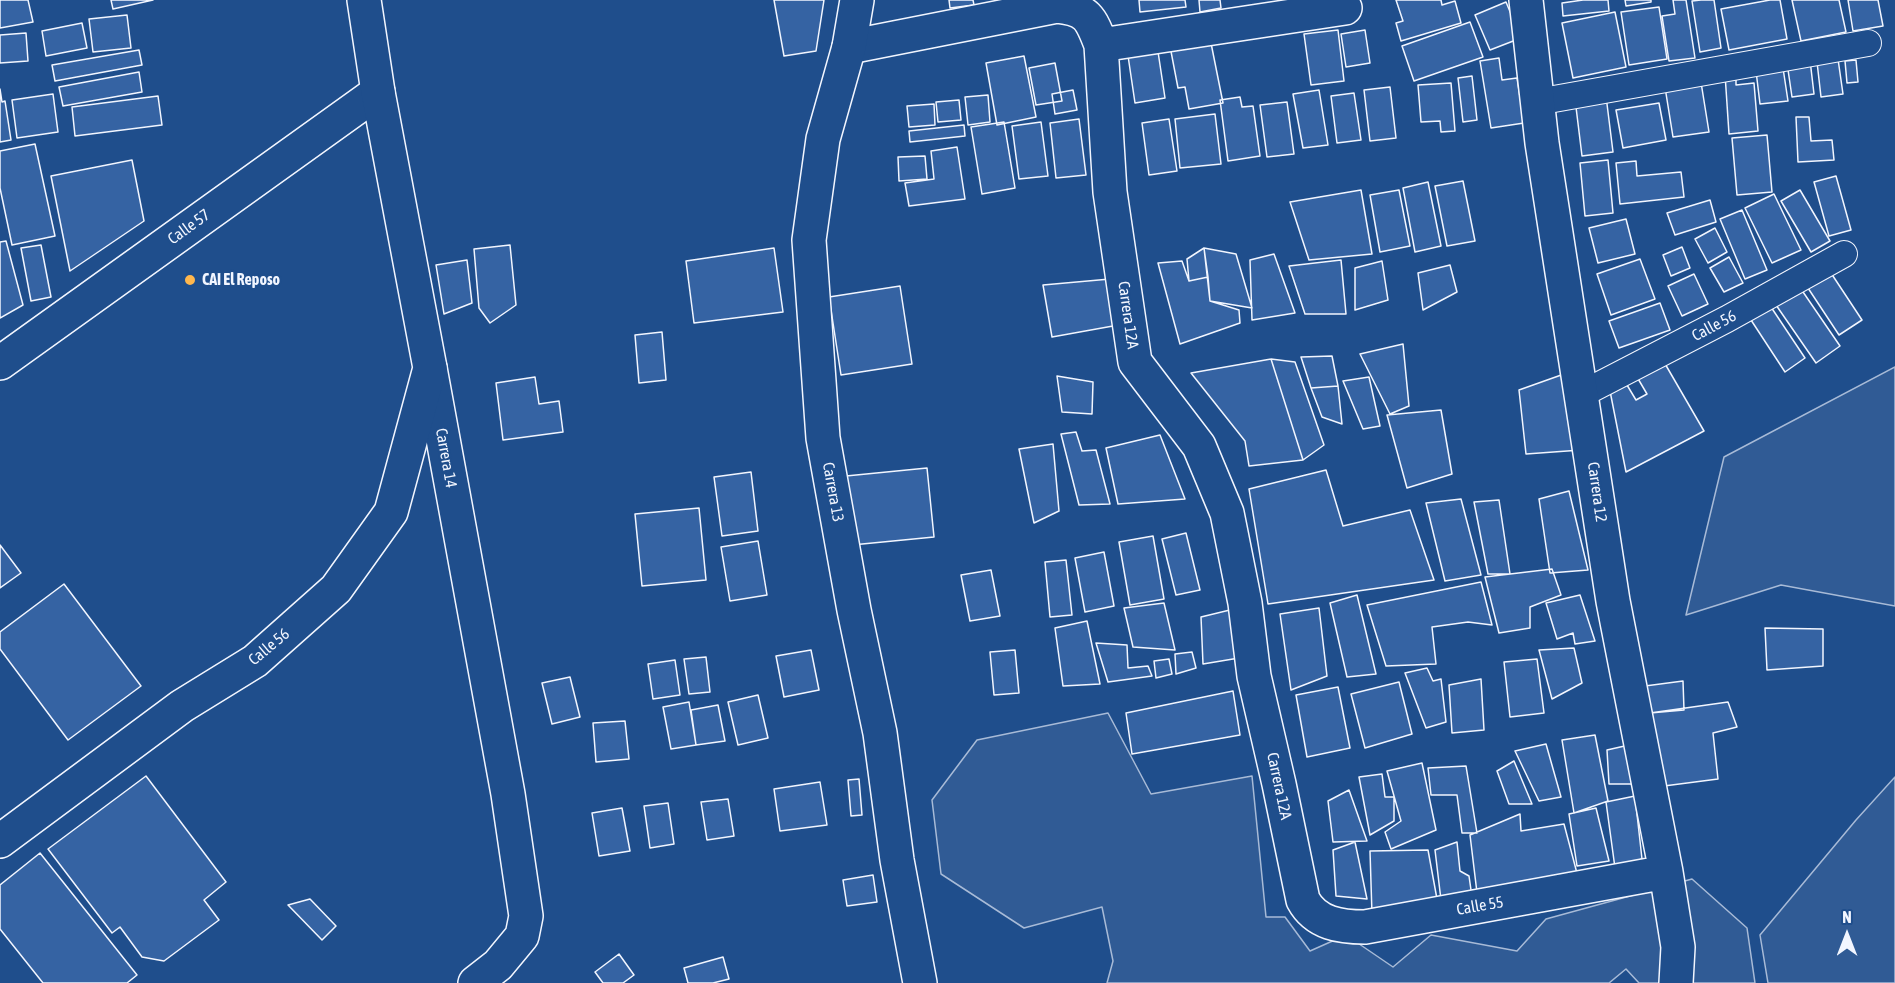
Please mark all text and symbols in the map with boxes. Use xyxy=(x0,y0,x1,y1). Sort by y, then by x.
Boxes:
street label: Calle 57 xyxy=(164,205,214,249)
place label: CAI El Reposo xyxy=(202,270,280,290)
marker: CAI El Reposo xyxy=(183,273,197,287)
street label: Carrera 12A xyxy=(1114,280,1142,350)
street label: Calle 56 xyxy=(1689,306,1739,346)
street label: Carrera 14 xyxy=(431,427,461,489)
street label: Carrera 13 xyxy=(818,461,848,523)
street label: Carrera 12 xyxy=(1583,461,1611,523)
street label: Calle 56 xyxy=(245,624,293,670)
street label: Carrera 12A xyxy=(1263,751,1295,821)
street label: Calle 55 xyxy=(1455,892,1505,920)
north arrow xyxy=(1817,905,1877,965)
text: N xyxy=(1842,908,1852,926)

